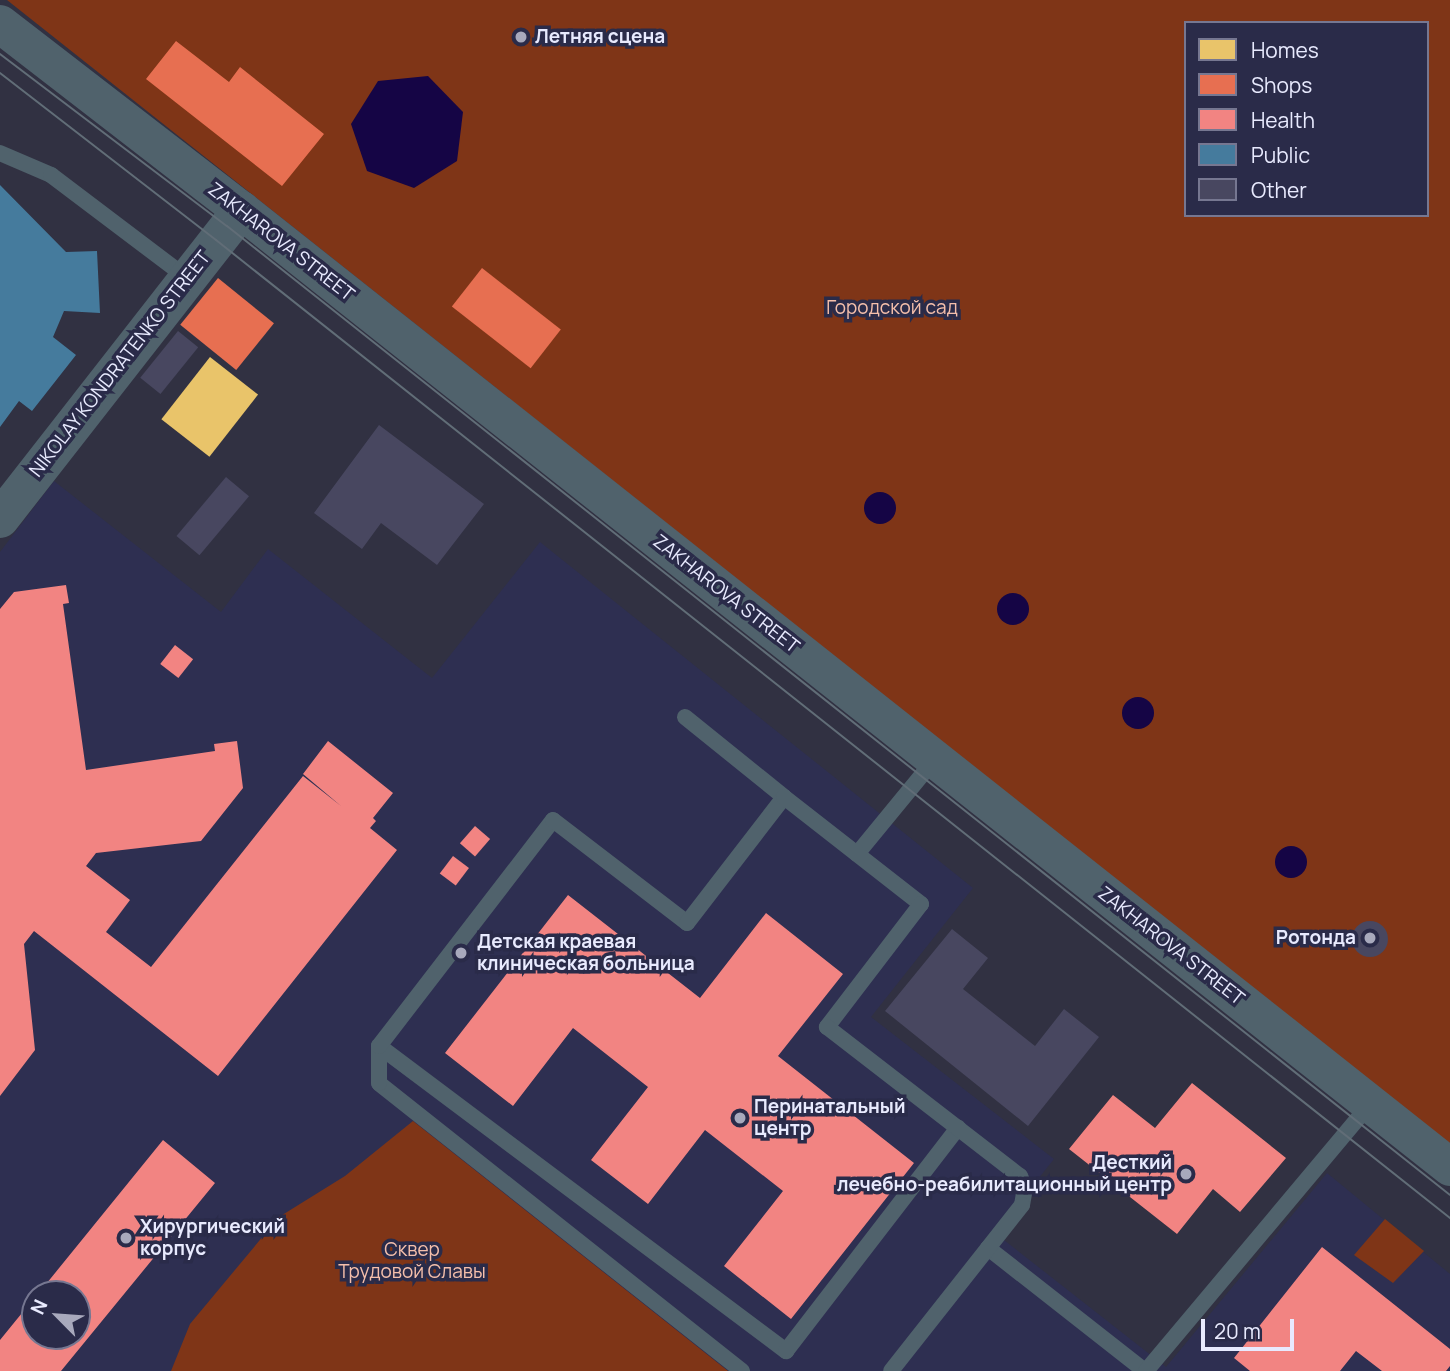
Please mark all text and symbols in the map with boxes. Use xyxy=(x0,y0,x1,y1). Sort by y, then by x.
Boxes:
legend xyxy=(1184,21,1429,217)
place label: Летняя сцена xyxy=(535,26,665,48)
marker: Летняя сцена xyxy=(513,29,529,45)
text: Homes xyxy=(1251,36,1319,64)
text: Shops xyxy=(1251,71,1312,99)
text: Health xyxy=(1251,106,1315,134)
text: Public xyxy=(1251,141,1310,169)
text: Other xyxy=(1251,176,1307,204)
street label: ZAKHAROVA STREET xyxy=(203,178,359,306)
street label: NIKOLAY KONDRATENKO STREET xyxy=(24,246,216,482)
park label: Городской сад xyxy=(826,297,958,319)
street label: ZAKHAROVA STREET xyxy=(648,530,804,658)
street label: ZAKHAROVA STREET xyxy=(1093,882,1249,1010)
place label: Ротонда xyxy=(1276,927,1356,949)
marker: Ротонда xyxy=(1362,930,1378,946)
place label: Детская краевая клиническая больница xyxy=(477,931,695,975)
marker: Детская краевая клиническая больница xyxy=(451,943,471,963)
place label: Перинатальный центр xyxy=(754,1096,905,1140)
marker: Перинатальный центр xyxy=(732,1110,748,1126)
place label: Десткий лечебно-реабилитационный центр xyxy=(837,1152,1172,1196)
marker: Десткий лечебно-реабилитационный центр xyxy=(1178,1166,1194,1182)
place label: Хирургический корпус xyxy=(140,1216,285,1260)
marker: Хирургический корпус xyxy=(118,1230,134,1246)
park label: Сквер Трудовой Славы xyxy=(338,1239,486,1283)
north arrow xyxy=(21,1280,91,1350)
text: N xyxy=(24,1295,53,1319)
scale bar xyxy=(1205,1304,1298,1348)
text: 20 m xyxy=(1214,1317,1261,1345)

